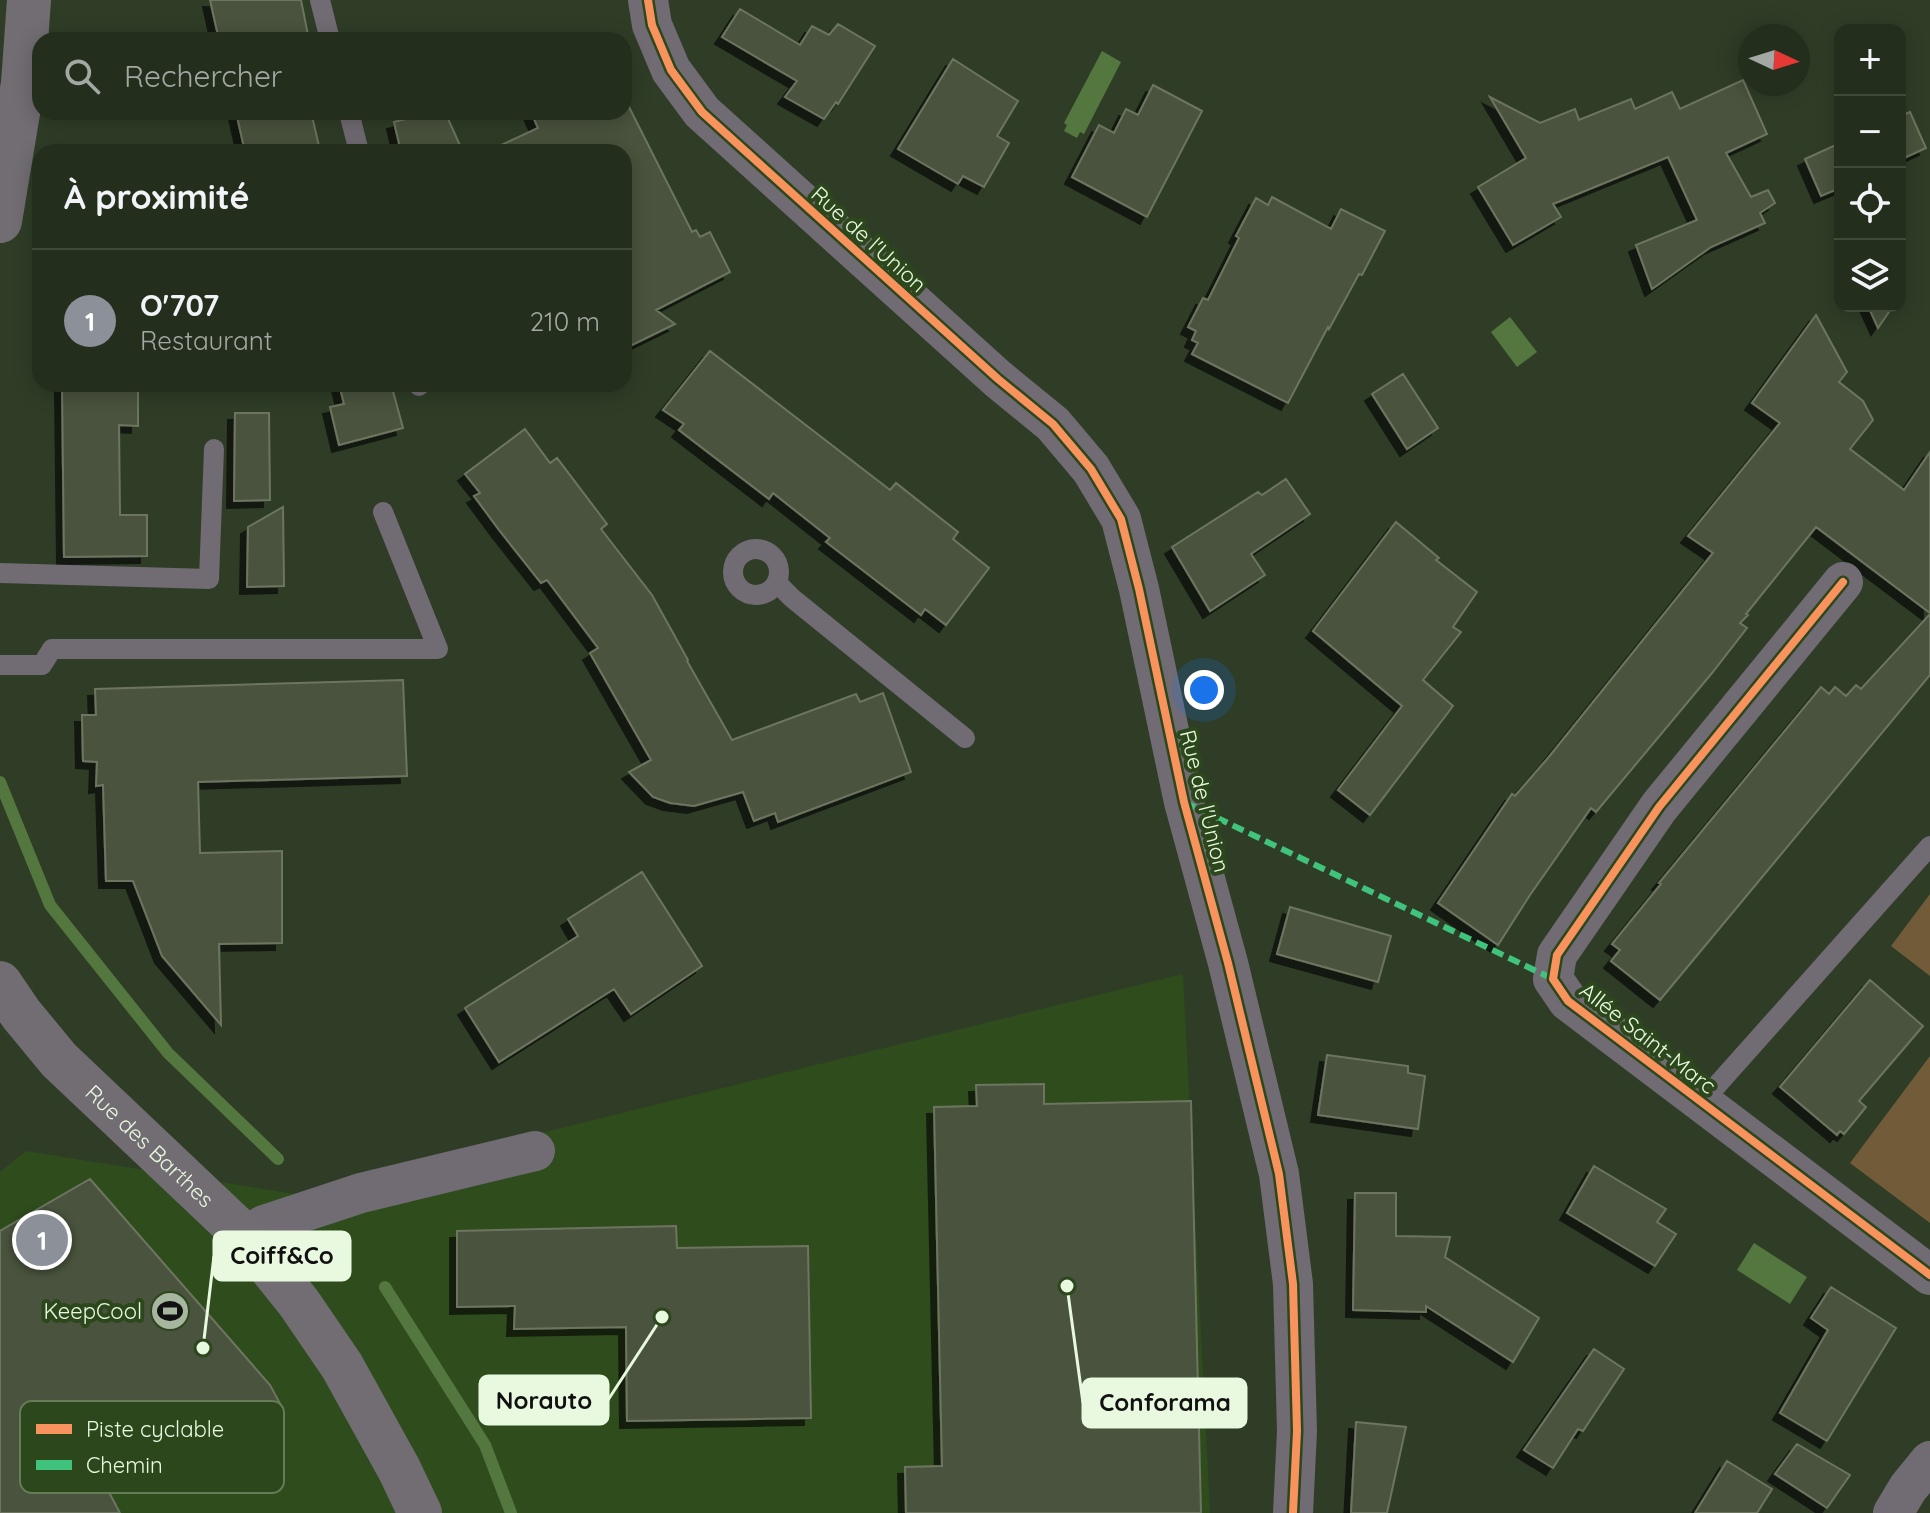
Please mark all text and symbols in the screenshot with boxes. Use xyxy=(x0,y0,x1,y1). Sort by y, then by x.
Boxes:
north arrow xyxy=(1738,24,1810,96)
map controls xyxy=(1834,24,1906,312)
button: + xyxy=(1834,24,1906,96)
search box xyxy=(32,32,632,120)
icon: search xyxy=(60,54,104,98)
text: Rechercher xyxy=(124,57,282,95)
button: − xyxy=(1834,96,1906,168)
button: locate xyxy=(1834,168,1906,240)
text: À proximité xyxy=(64,175,250,218)
street label: Rue de l'Union xyxy=(806,180,932,298)
button: layers xyxy=(1834,240,1906,312)
text: O'707 xyxy=(140,286,219,324)
text: 1 xyxy=(85,305,95,338)
text: 210 m xyxy=(530,305,600,338)
text: Restaurant xyxy=(140,324,273,357)
your location xyxy=(1184,670,1224,710)
street label: Rue de l'Union xyxy=(1174,727,1236,875)
street label: Allée Saint-Marc xyxy=(1574,976,1722,1100)
street label: Rue des Barthes xyxy=(80,1078,220,1213)
pin: 1 xyxy=(16,1210,68,1270)
callout: Coiff&Co xyxy=(214,1232,350,1280)
text: Coiff&Co xyxy=(230,1240,334,1270)
sports icon: KeepCool xyxy=(149,1290,191,1332)
place label: KeepCool xyxy=(43,1297,142,1325)
callout: Norauto xyxy=(480,1376,608,1424)
callout: Conforama xyxy=(1083,1379,1246,1427)
text: Norauto xyxy=(496,1385,592,1415)
text: Conforama xyxy=(1099,1387,1231,1417)
legend xyxy=(20,1401,284,1493)
text: Piste cyclable xyxy=(86,1415,224,1443)
text: Chemin xyxy=(86,1451,163,1479)

